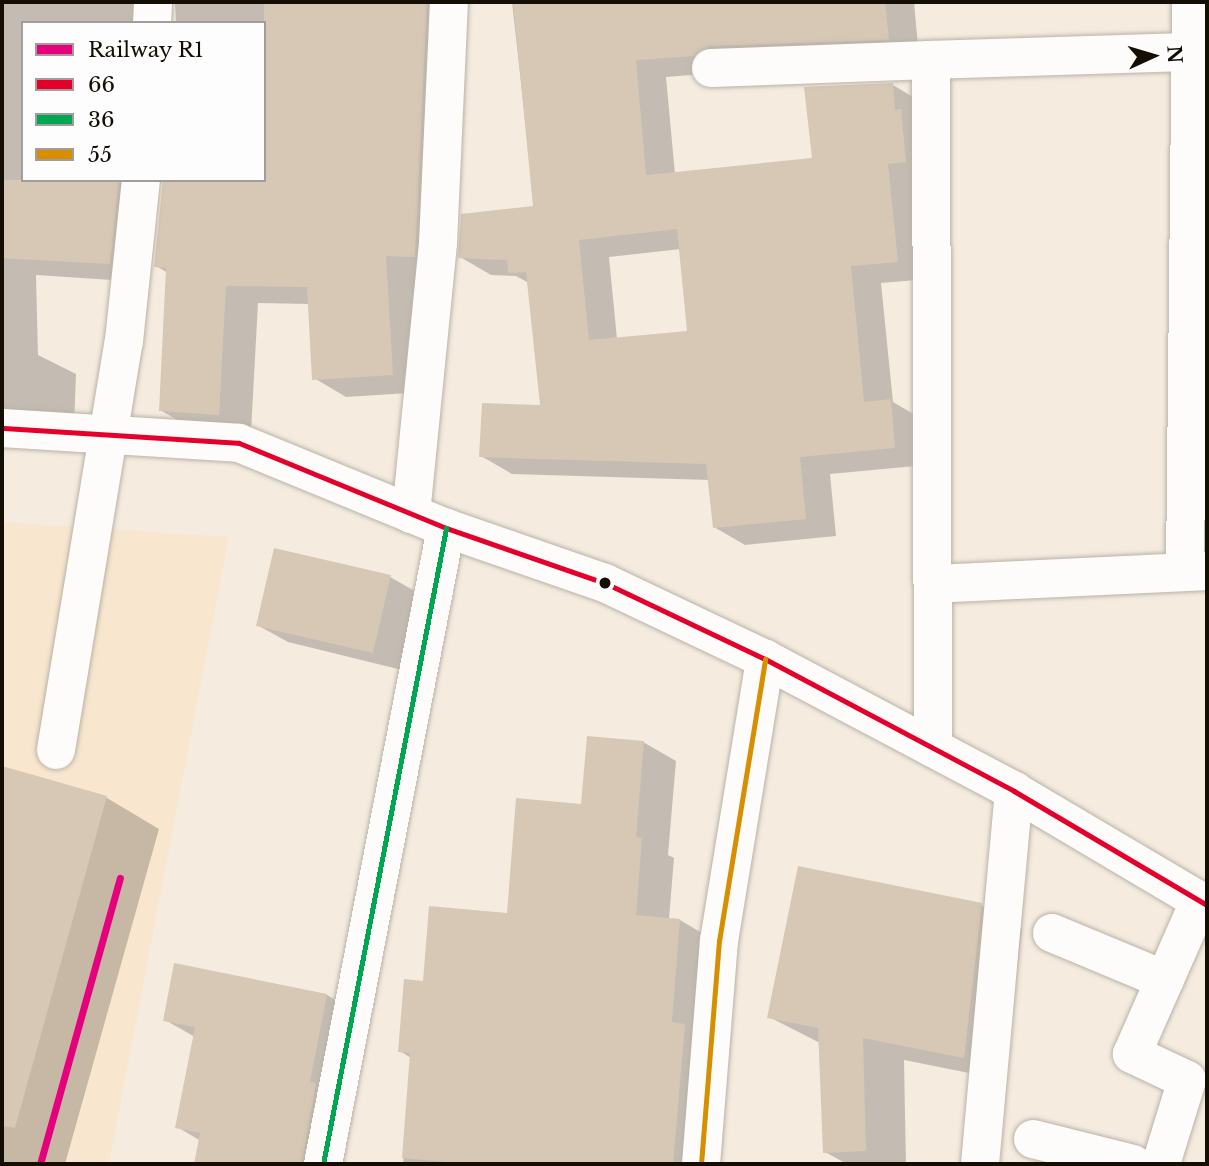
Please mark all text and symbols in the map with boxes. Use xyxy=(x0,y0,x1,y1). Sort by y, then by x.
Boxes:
legend xyxy=(21,21,266,182)
north arrow xyxy=(1118,21,1188,91)
text: Railway R1 xyxy=(88,37,204,63)
text: N xyxy=(1162,45,1187,64)
text: 66 xyxy=(88,72,115,98)
text: 36 xyxy=(88,107,114,133)
text: 55 xyxy=(88,142,112,168)
unlabelled marker xyxy=(598,576,612,590)

